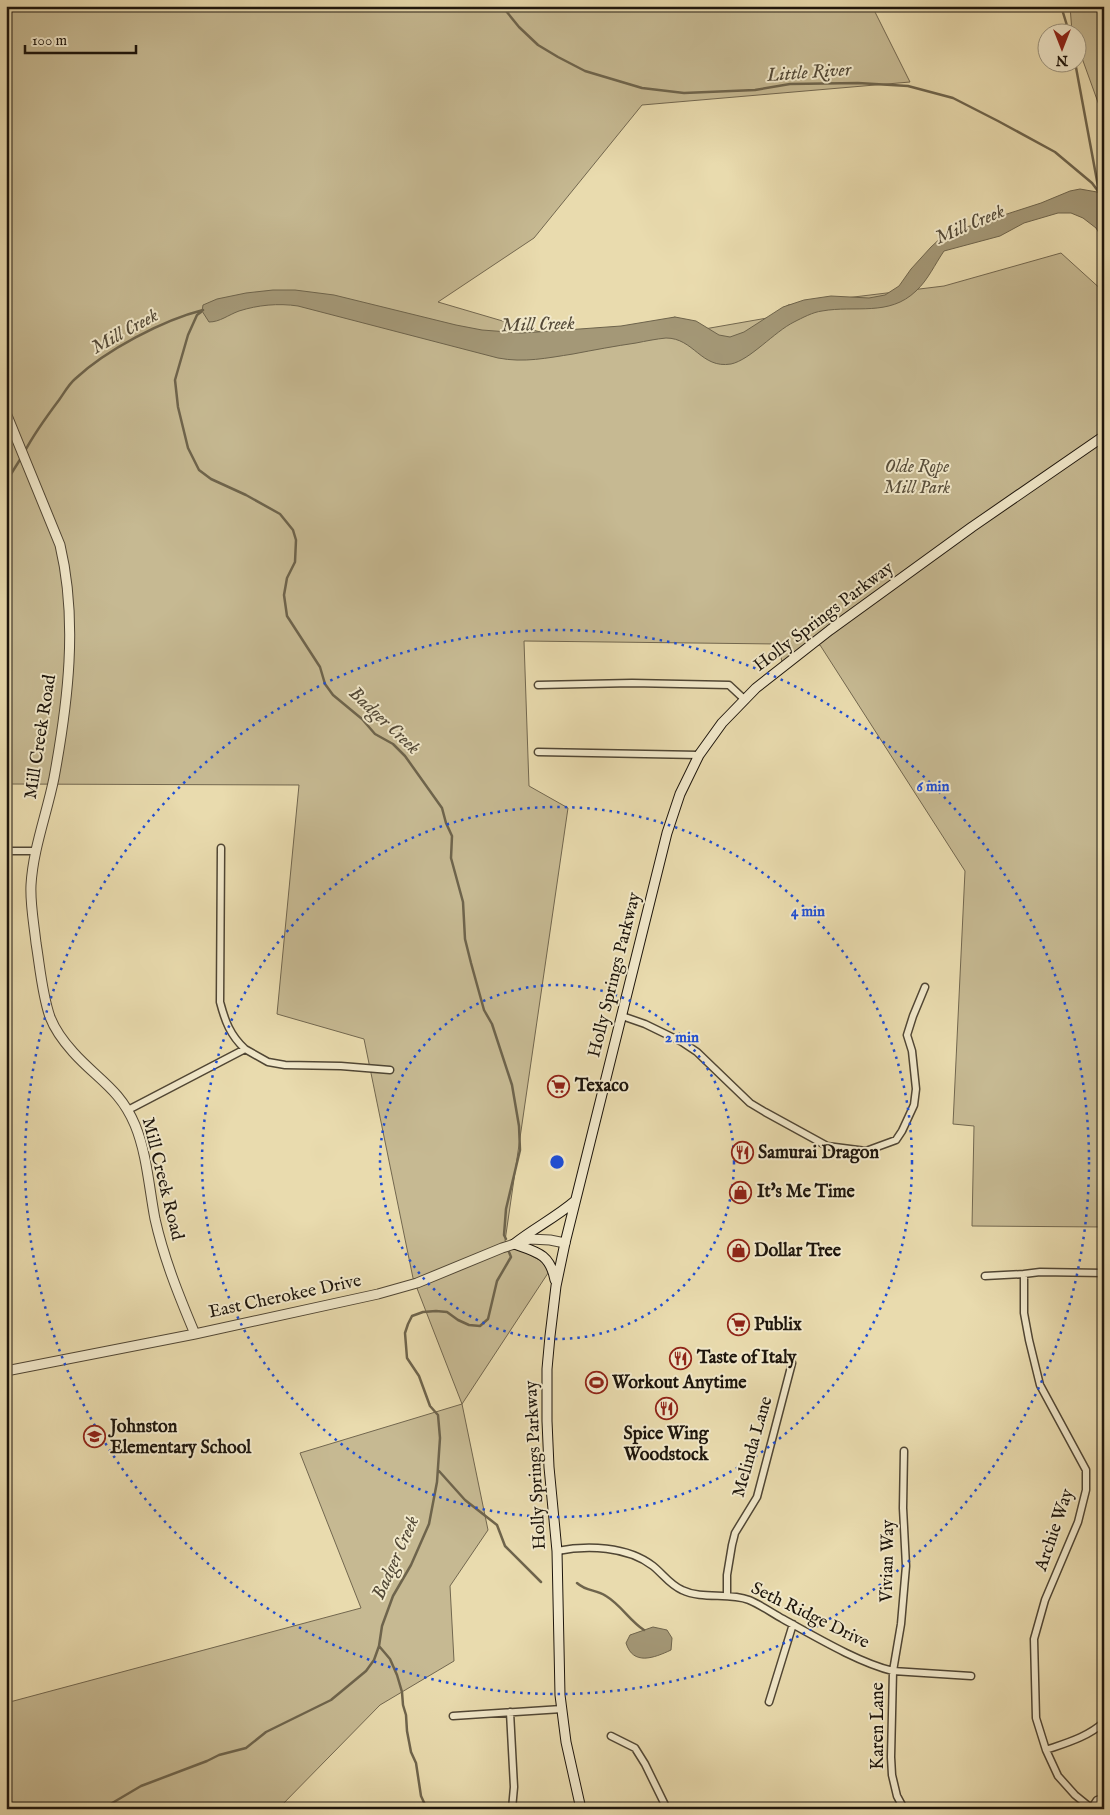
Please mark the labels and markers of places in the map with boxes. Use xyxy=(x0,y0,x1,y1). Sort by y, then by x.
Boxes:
supermarket icon: Texaco xyxy=(547,1074,571,1098)
place label: Texaco xyxy=(574,1075,629,1098)
restaurant icon: Samurai Dragon xyxy=(730,1141,754,1165)
place label: Samurai Dragon xyxy=(758,1142,879,1165)
centre of rings xyxy=(548,1153,566,1171)
shop icon: It's Me Time xyxy=(729,1180,753,1204)
place label: It's Me Time xyxy=(757,1181,856,1204)
shop icon: Dollar Tree xyxy=(726,1239,750,1263)
place label: Dollar Tree xyxy=(754,1240,842,1263)
supermarket icon: Publix xyxy=(726,1313,750,1337)
place label: Publix xyxy=(754,1314,802,1337)
restaurant icon: Taste of Italy xyxy=(669,1346,693,1370)
place label: Taste of Italy xyxy=(696,1347,798,1370)
sports icon: Workout Anytime xyxy=(584,1371,608,1395)
place label: Workout Anytime xyxy=(611,1372,747,1395)
restaurant icon: Spice Wing Woodstock xyxy=(654,1397,678,1421)
place label: Johnston Elementary School xyxy=(108,1416,252,1460)
place label: Spice Wing Woodstock xyxy=(623,1423,710,1467)
school or university icon: Johnston Elementary School xyxy=(82,1425,106,1449)

